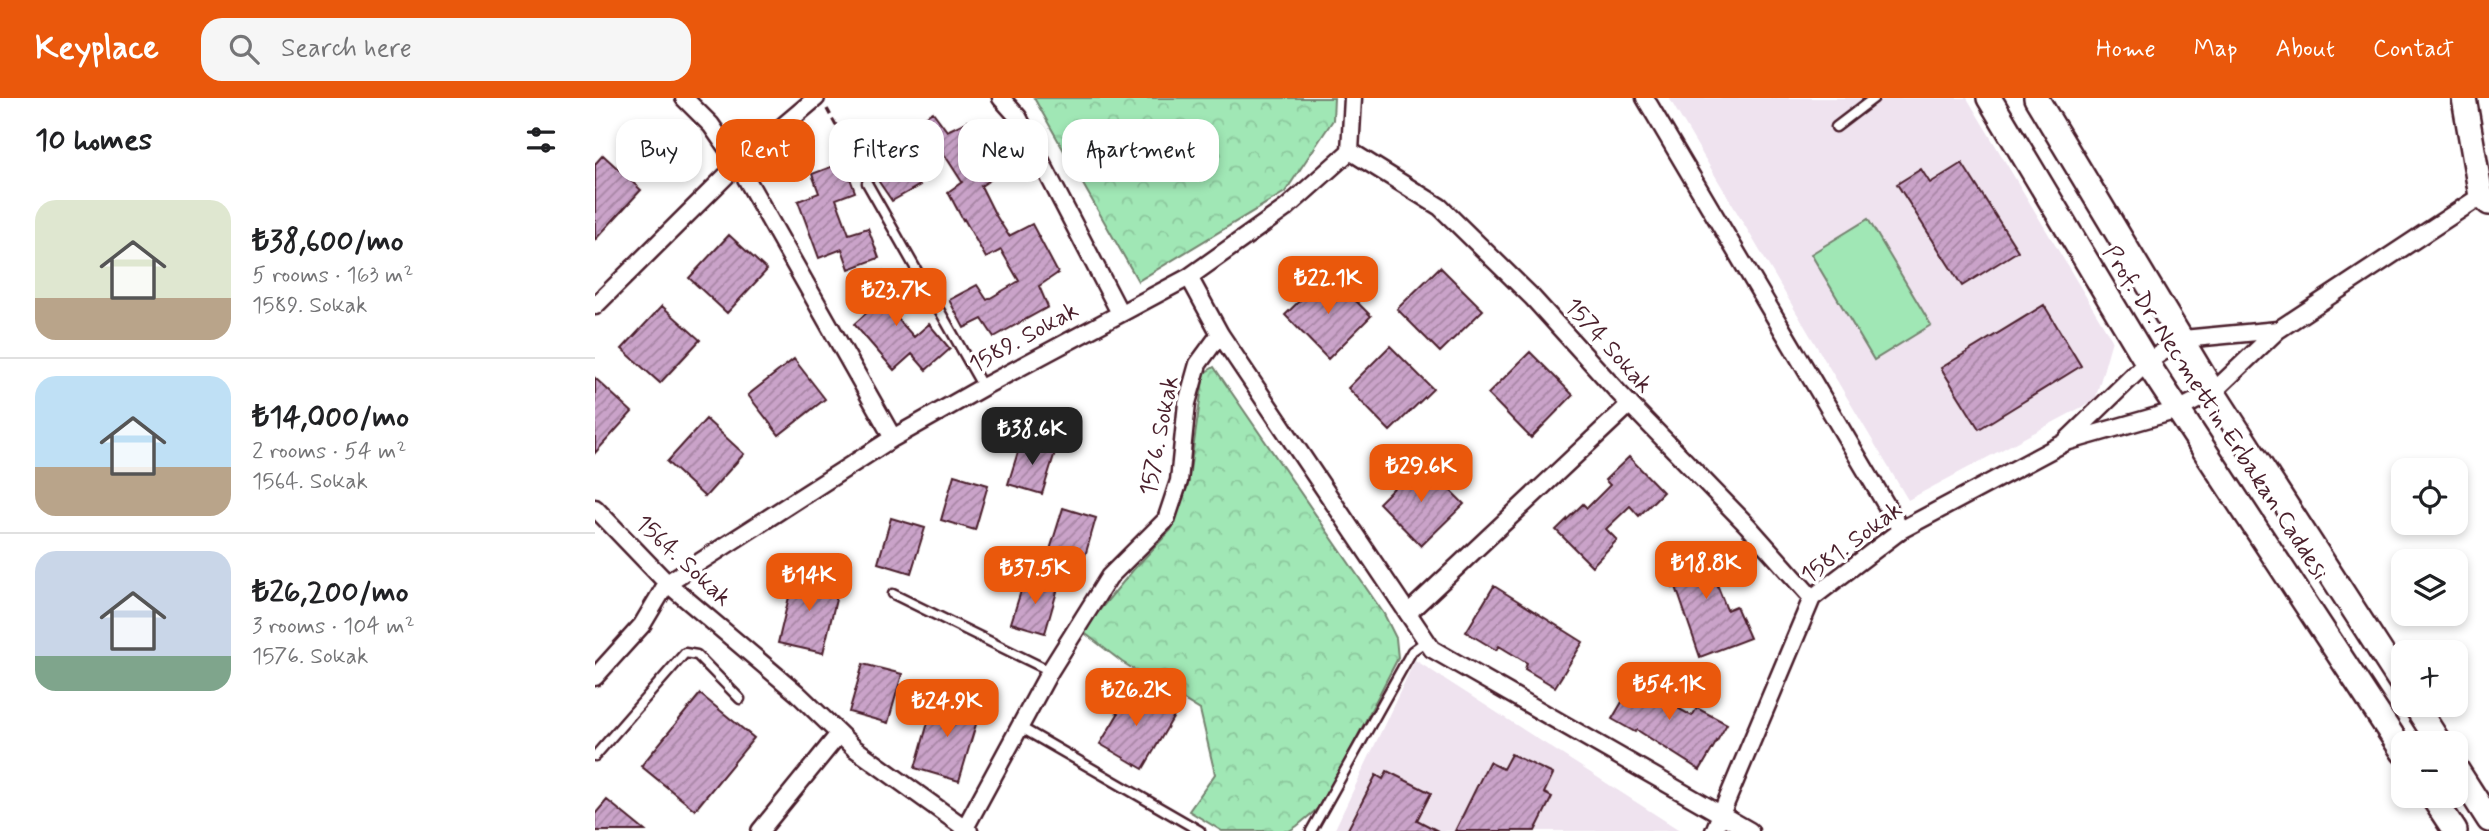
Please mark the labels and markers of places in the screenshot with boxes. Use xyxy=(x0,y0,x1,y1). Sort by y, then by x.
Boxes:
pin: ₺22.1K xyxy=(1271,256,1385,316)
pin: ₺23.7K xyxy=(839,268,953,328)
pin: ₺38.6K xyxy=(975,408,1089,467)
pin: ₺29.6K xyxy=(1364,444,1478,504)
pin: ₺18.8K xyxy=(1649,542,1763,601)
pin: ₺37.5K xyxy=(978,546,1092,606)
pin: ₺14K xyxy=(768,554,850,613)
pin: ₺54.1K xyxy=(1612,662,1726,722)
pin: ₺26.2K xyxy=(1079,668,1193,728)
pin: ₺24.9K xyxy=(890,680,1004,739)

